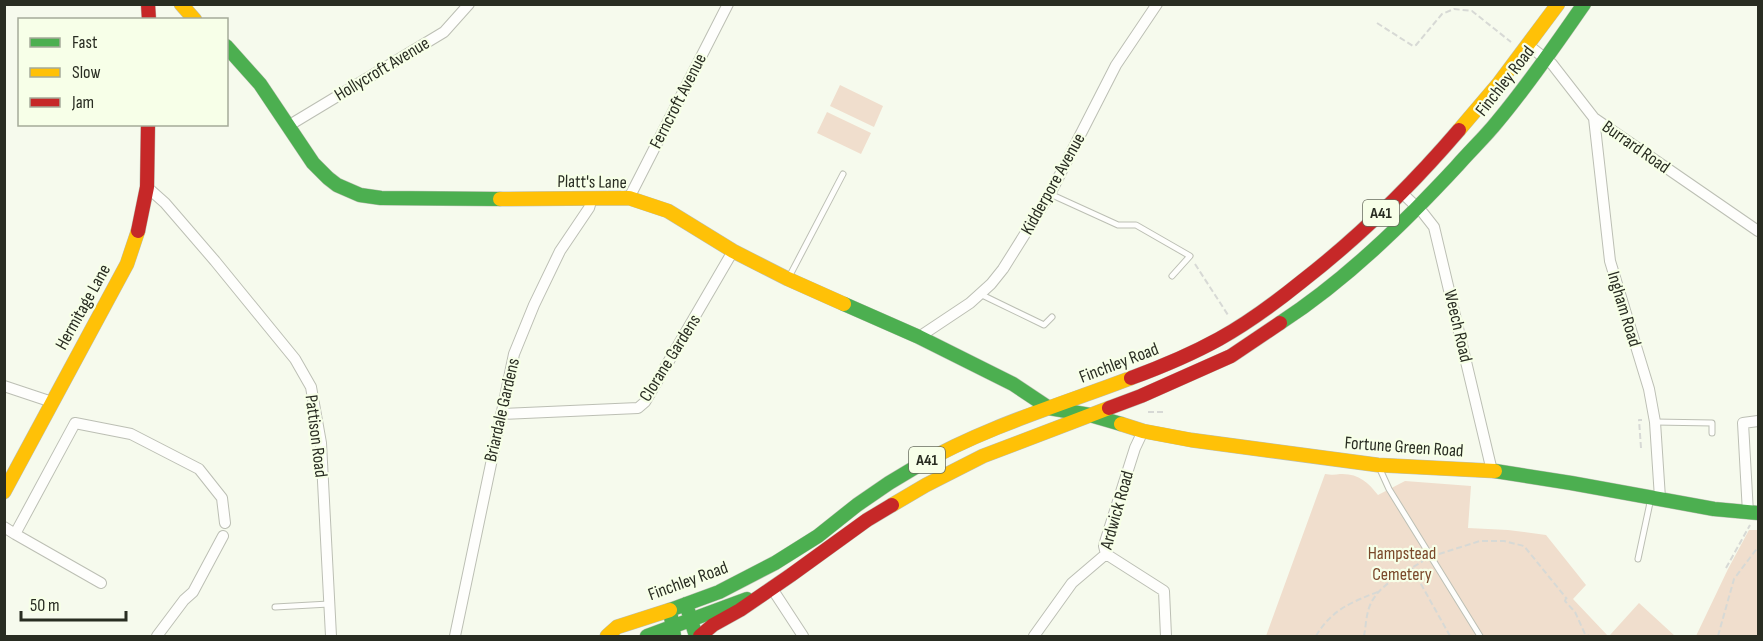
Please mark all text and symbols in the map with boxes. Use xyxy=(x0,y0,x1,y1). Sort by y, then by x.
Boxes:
legend xyxy=(18,18,228,126)
text: Fast xyxy=(72,32,98,53)
street label: Hollycroft Avenue xyxy=(331,32,433,106)
street label: Finchley Road xyxy=(1471,42,1539,120)
street label: Ferncroft Avenue xyxy=(645,50,711,152)
text: Slow xyxy=(72,62,101,83)
text: Jam xyxy=(71,92,94,113)
street label: Burrard Road xyxy=(1598,116,1674,178)
street label: Kidderpore Avenue xyxy=(1016,130,1090,238)
street label: Platt's Lane xyxy=(557,171,627,193)
road number: A41 xyxy=(1363,200,1399,226)
street label: Hermitage Lane xyxy=(51,261,115,353)
street label: Ingham Road xyxy=(1603,269,1645,349)
street label: Weech Road xyxy=(1439,288,1477,364)
street label: Clorane Gardens xyxy=(635,311,705,405)
street label: Finchley Road xyxy=(1076,338,1162,388)
street label: Briardale Gardens xyxy=(480,356,524,464)
street label: Pattison Road xyxy=(301,393,331,479)
street label: Fortune Green Road xyxy=(1344,432,1464,462)
road number: A41 xyxy=(909,447,945,473)
street label: Ardwick Road xyxy=(1095,468,1138,553)
park label: Hampstead Cemetery xyxy=(1368,543,1436,585)
street label: Finchley Road xyxy=(645,557,731,605)
scale bar xyxy=(21,584,126,622)
text: 50 m xyxy=(30,595,60,616)

